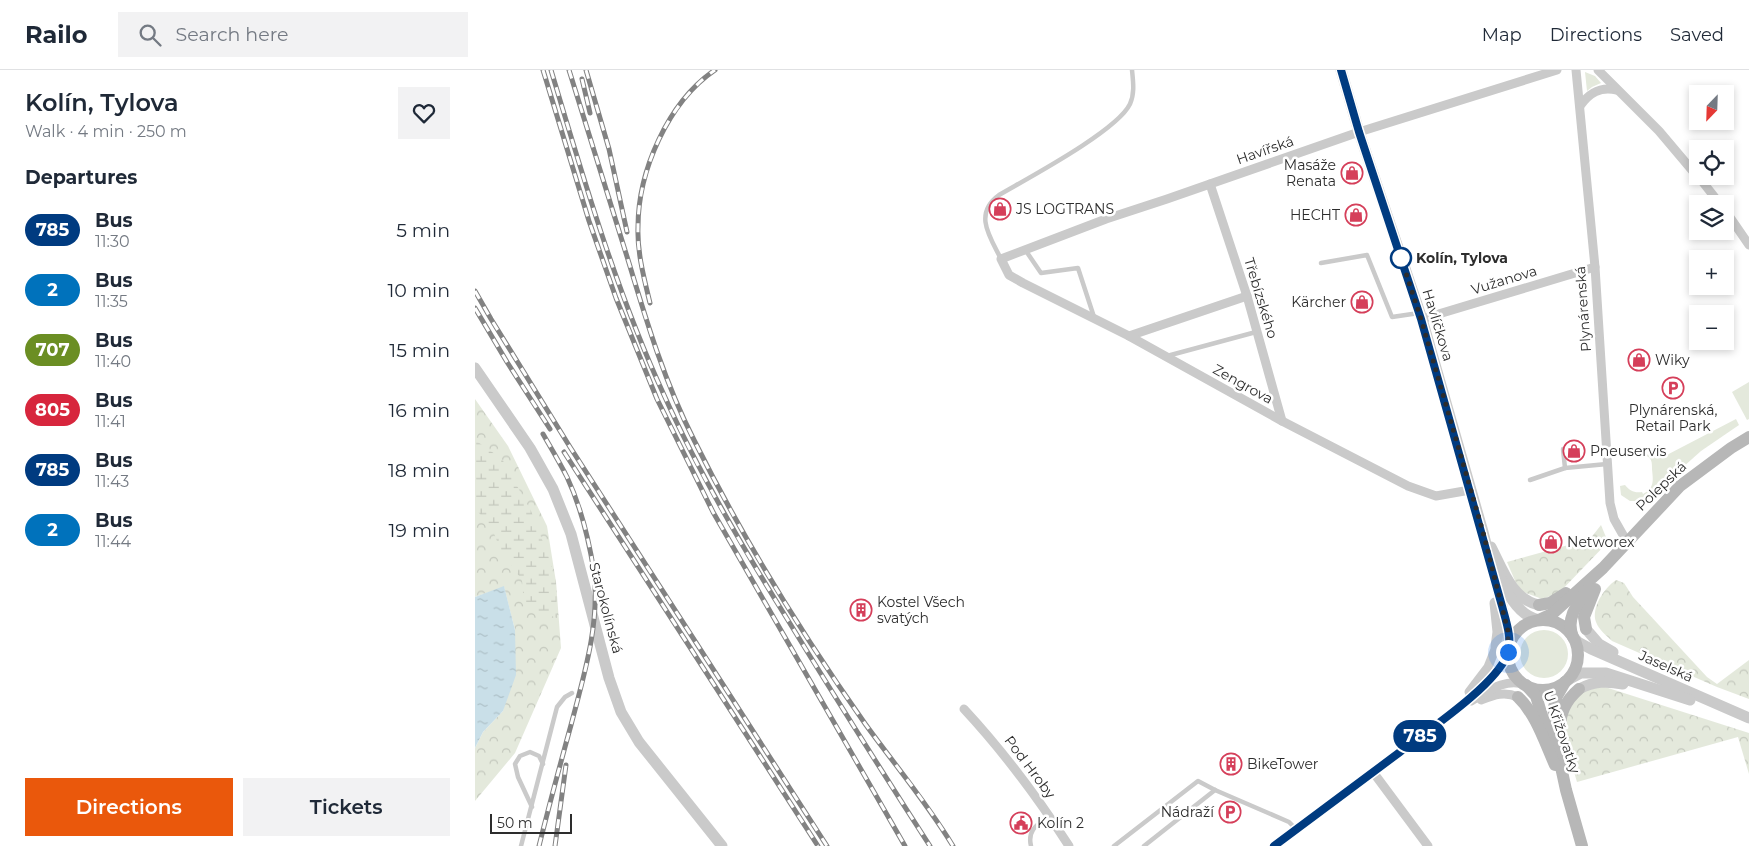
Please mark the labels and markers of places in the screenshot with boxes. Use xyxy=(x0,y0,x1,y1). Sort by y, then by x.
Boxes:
place label: Masáže Renata xyxy=(1284,156,1336,190)
shop icon: Masáže Renata xyxy=(1340,161,1364,185)
shop icon: JS LOGTRANS xyxy=(988,197,1012,221)
place label: JS LOGTRANS xyxy=(1015,200,1114,218)
shop icon: HECHT xyxy=(1344,203,1368,227)
place label: HECHT xyxy=(1290,206,1340,224)
marker: Kolín, Tylova xyxy=(1390,247,1412,269)
place label: Kolín, Tylova xyxy=(1416,249,1508,267)
shop icon: Kärcher xyxy=(1350,290,1374,314)
place label: Kärcher xyxy=(1291,293,1346,311)
shop icon: Wiky xyxy=(1627,348,1651,372)
place label: Wiky xyxy=(1655,351,1690,369)
parking icon: Plynárenská, Retail Park xyxy=(1661,376,1685,400)
place label: Plynárenská, Retail Park xyxy=(1629,401,1717,435)
shop icon: Pneuservis xyxy=(1562,439,1586,463)
place label: Pneuservis xyxy=(1590,442,1667,460)
shop icon: Networex xyxy=(1539,530,1563,554)
place label: Networex xyxy=(1567,533,1635,551)
place label: Kostel Všech svatých xyxy=(877,593,965,627)
building icon: Kostel Všech svatých xyxy=(849,598,873,622)
building icon: BikeTower xyxy=(1219,752,1243,776)
place label: BikeTower xyxy=(1247,755,1319,773)
parking icon: Nádraží xyxy=(1218,800,1242,824)
place label: Nádraží xyxy=(1161,803,1215,821)
public building icon: Kolín 2 xyxy=(1009,811,1033,835)
place label: Kolín 2 xyxy=(1037,814,1084,832)

